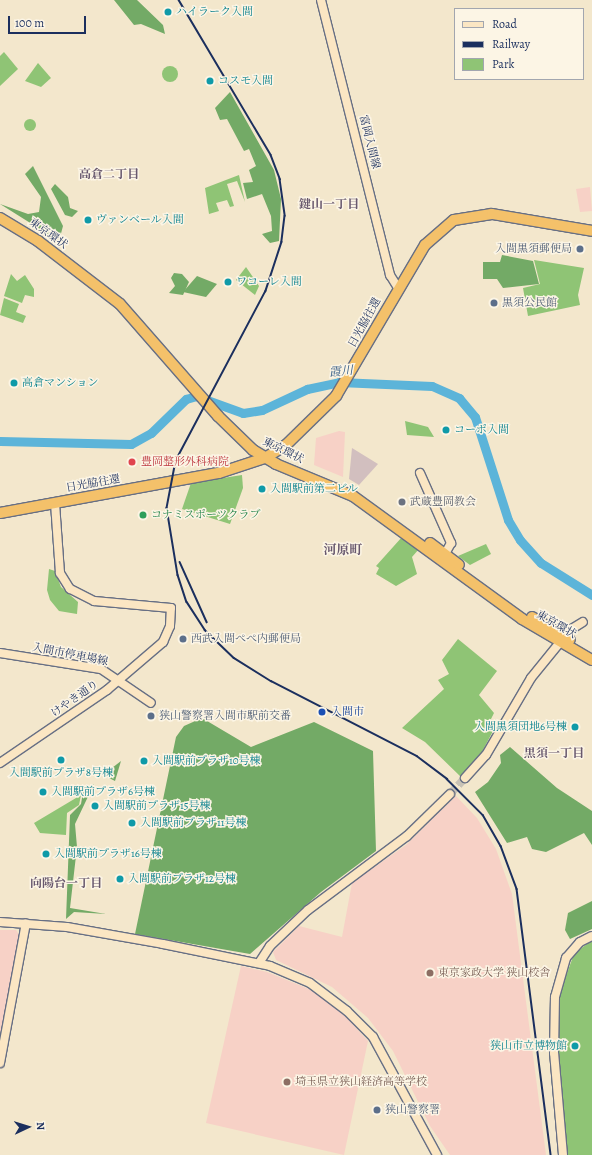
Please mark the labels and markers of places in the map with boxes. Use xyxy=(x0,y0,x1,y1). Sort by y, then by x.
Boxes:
place label: ハイラーク入間 xyxy=(176,5,253,19)
marker: ハイラーク入間 xyxy=(163,7,173,17)
place label: コスモ入間 xyxy=(218,74,273,88)
marker: コスモ入間 xyxy=(205,76,215,86)
place label: ヴァンベール入間 xyxy=(96,213,184,227)
marker: ヴァンベール入間 xyxy=(83,215,93,225)
place label: 入間黒須郵便局 xyxy=(495,242,572,256)
marker: 入間黒須郵便局 xyxy=(575,244,585,254)
place label: ワコーレ入間 xyxy=(236,275,302,289)
marker: ワコーレ入間 xyxy=(223,277,233,287)
place label: 黒須公民館 xyxy=(502,296,557,310)
marker: 黒須公民館 xyxy=(489,298,499,308)
place label: 高倉マンション xyxy=(22,376,99,390)
marker: 高倉マンション xyxy=(9,378,19,388)
place label: コーポ入間 xyxy=(454,423,509,437)
marker: コーポ入間 xyxy=(441,425,451,435)
place label: 豊岡整形外科病院 xyxy=(141,455,229,469)
marker: 豊岡整形外科病院 xyxy=(126,456,138,468)
place label: 入間駅前第二ビル xyxy=(270,482,358,496)
marker: 入間駅前第二ビル xyxy=(257,484,267,494)
place label: 武蔵豊岡教会 xyxy=(410,495,476,509)
marker: 武蔵豊岡教会 xyxy=(397,497,407,507)
place label: コナミスポーツクラブ xyxy=(151,508,261,522)
marker: コナミスポーツクラブ xyxy=(138,510,148,520)
place label: 西武入間ぺぺ内郵便局 xyxy=(191,632,301,646)
marker: 西武入間ぺぺ内郵便局 xyxy=(178,634,188,644)
place label: 入間市 xyxy=(331,705,364,719)
marker: 入間市 xyxy=(316,706,328,718)
place label: 狭山警察署入間市駅前交番 xyxy=(159,709,291,723)
marker: 狭山警察署入間市駅前交番 xyxy=(146,711,156,721)
place label: 入間黒須団地6号棟 xyxy=(474,720,567,734)
marker: 入間黒須団地6号棟 xyxy=(570,722,580,732)
place label: 入間駅前プラザ10号棟 xyxy=(152,754,261,768)
marker: 入間駅前プラザ8号棟 xyxy=(56,755,66,765)
marker: 入間駅前プラザ10号棟 xyxy=(139,756,149,766)
place label: 入間駅前プラザ8号棟 xyxy=(9,766,113,780)
place label: 入間駅前プラザ6号棟 xyxy=(51,785,155,799)
marker: 入間駅前プラザ6号棟 xyxy=(38,787,48,797)
place label: 入間駅前プラザ15号棟 xyxy=(103,799,210,813)
marker: 入間駅前プラザ15号棟 xyxy=(90,801,100,811)
place label: 入間駅前プラザ11号棟 xyxy=(140,816,247,830)
marker: 入間駅前プラザ11号棟 xyxy=(127,818,137,828)
place label: 入間駅前プラザ16号棟 xyxy=(54,847,162,861)
marker: 入間駅前プラザ16号棟 xyxy=(41,849,51,859)
place label: 入間駅前プラザ12号棟 xyxy=(128,872,236,886)
marker: 入間駅前プラザ12号棟 xyxy=(115,874,125,884)
place label: 東京家政大学 狭山校舎 xyxy=(438,966,550,980)
marker: 東京家政大学 狭山校舎 xyxy=(425,968,435,978)
place label: 狭山市立博物館 xyxy=(490,1039,567,1053)
marker: 狭山市立博物館 xyxy=(570,1041,580,1051)
place label: 埼玉県立狭山経済高等学校 xyxy=(295,1075,427,1089)
marker: 埼玉県立狭山経済高等学校 xyxy=(282,1077,292,1087)
place label: 狭山警察署 xyxy=(385,1103,440,1117)
marker: 狭山警察署 xyxy=(372,1105,382,1115)

